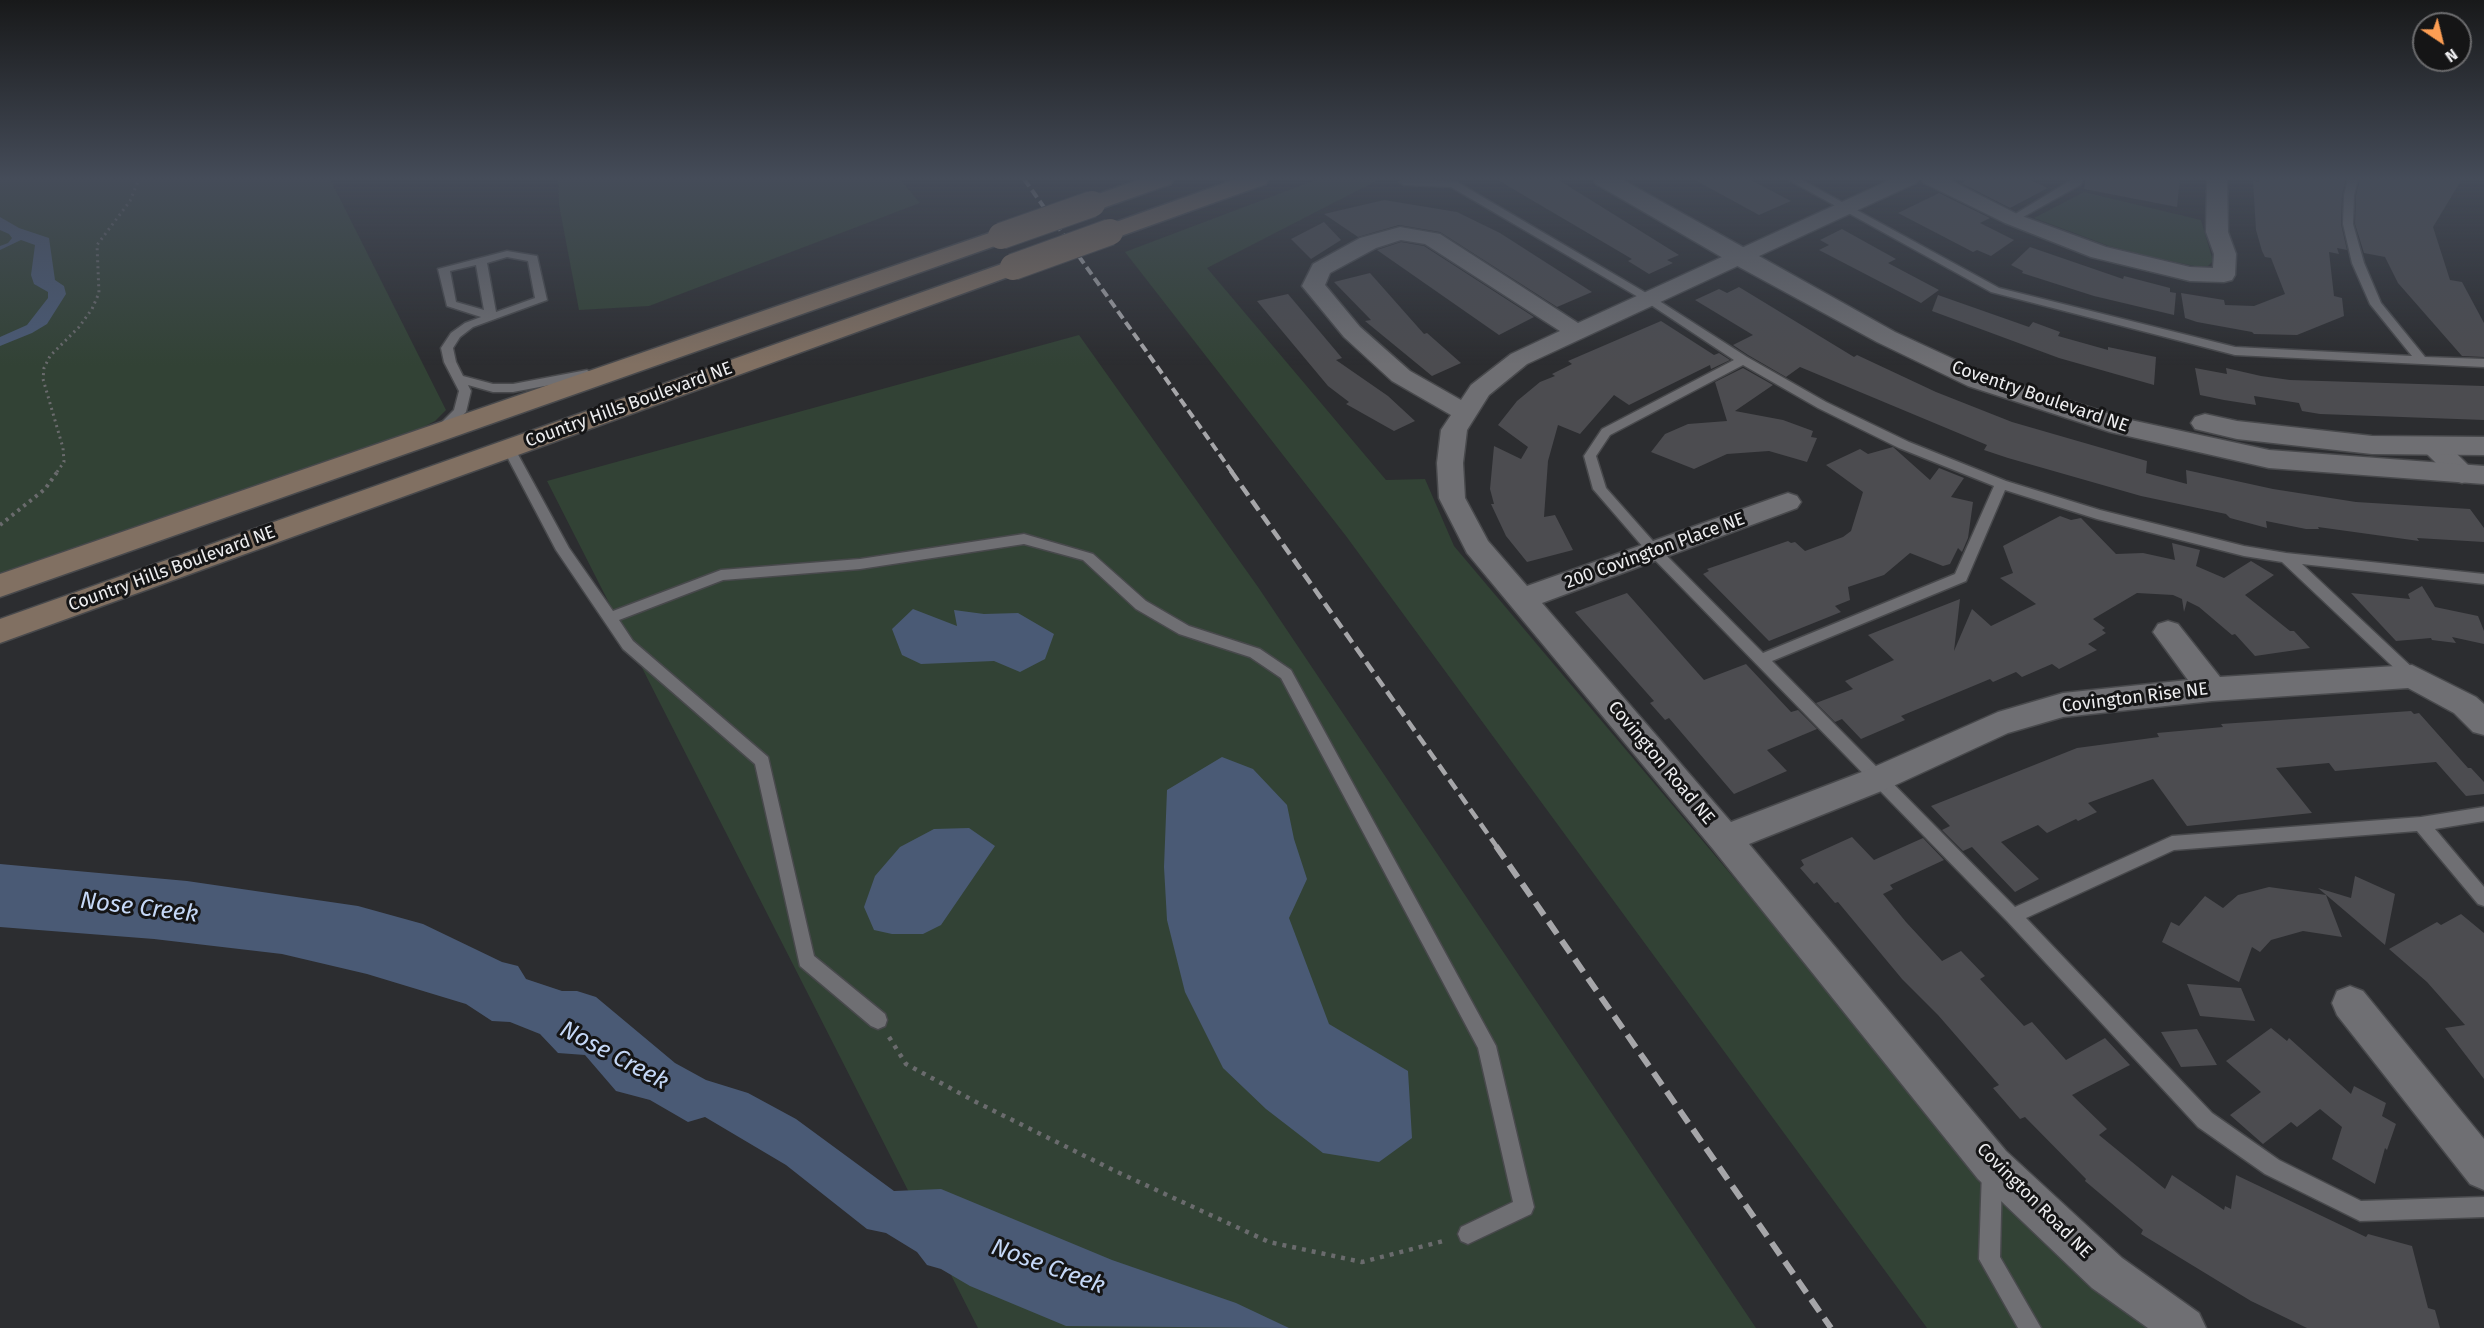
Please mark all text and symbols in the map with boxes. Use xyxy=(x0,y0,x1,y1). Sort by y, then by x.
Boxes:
north arrow xyxy=(2412,12,2472,72)
text: N xyxy=(2442,45,2461,66)
street label: Country Hills Boulevard NE xyxy=(523,357,735,453)
street label: Coventry Boulevard NE xyxy=(1949,357,2131,437)
street label: 200 Covington Place NE xyxy=(1562,508,1748,594)
street label: Country Hills Boulevard NE xyxy=(66,521,278,617)
street label: Covington Rise NE xyxy=(2061,678,2209,718)
street label: Covington Road NE xyxy=(1603,697,1719,829)
water label: Nose Creek xyxy=(78,886,200,930)
water label: Nose Creek xyxy=(555,1015,673,1097)
street label: Covington Road NE xyxy=(1972,1139,2096,1263)
water label: Nose Creek xyxy=(987,1233,1109,1301)

